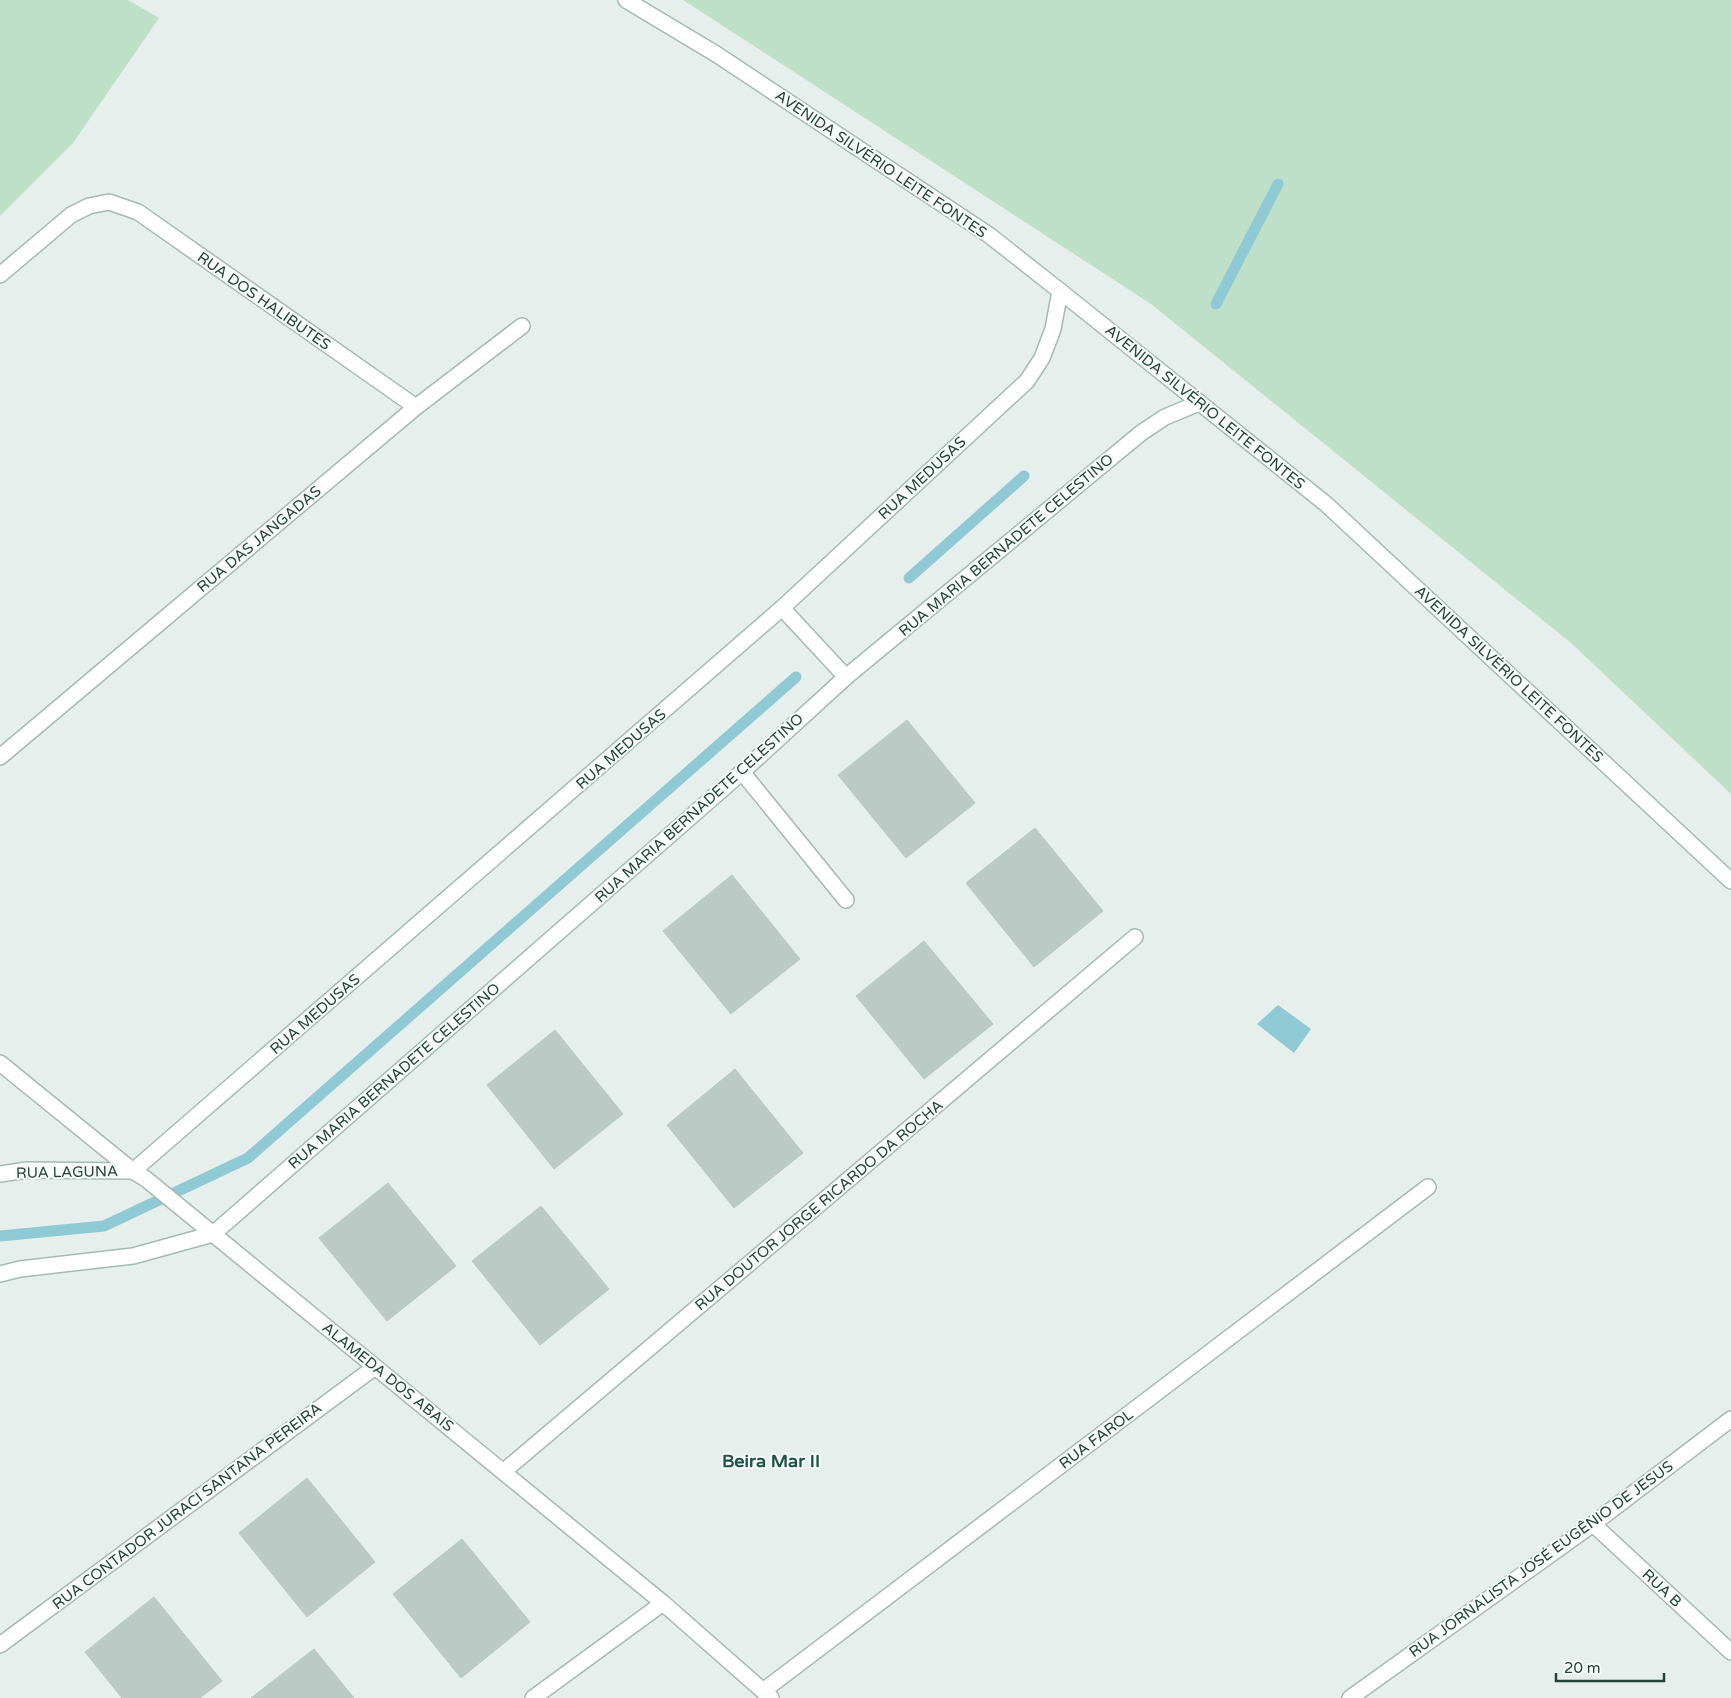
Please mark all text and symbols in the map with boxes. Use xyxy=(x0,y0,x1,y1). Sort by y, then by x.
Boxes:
street label: AVENIDA SILVÉRIO LEITE FONTES xyxy=(772,86,990,242)
street label: RUA DOS HALIBUTES xyxy=(194,248,334,354)
street label: AVENIDA SILVÉRIO LEITE FONTES xyxy=(1102,321,1308,493)
street label: RUA MEDUSAS xyxy=(874,433,970,523)
street label: RUA MARIA BERNADETE CELESTINO xyxy=(895,450,1117,640)
street label: RUA DAS JANGADAS xyxy=(193,482,325,596)
street label: AVENIDA SILVÉRIO LEITE FONTES xyxy=(1411,582,1607,766)
street label: RUA MEDUSAS xyxy=(572,705,670,793)
street label: RUA MARIA BERNADETE CELESTINO xyxy=(591,709,807,907)
street label: RUA MEDUSAS xyxy=(266,970,364,1058)
street label: RUA MARIA BERNADETE CELESTINO xyxy=(285,979,503,1173)
street label: RUA DOUTOR JORGE RICARDO DA ROCHA xyxy=(691,1096,947,1314)
street label: RUA LAGUNA xyxy=(16,1162,118,1182)
street label: ALAMEDA DOS ABAIS xyxy=(319,1318,457,1436)
street label: RUA CONTADOR JURACI SANTANA PEREIRA xyxy=(49,1399,325,1613)
street label: RUA FAROL xyxy=(1055,1405,1137,1473)
district label: Beira Mar II xyxy=(722,1450,820,1472)
street label: RUA JORNALISTA JOSÉ EUGÊNIO DE JESUS xyxy=(1405,1457,1677,1661)
street label: RUA B xyxy=(1639,1565,1685,1611)
scale bar xyxy=(1556,1650,1664,1682)
text: 20 m xyxy=(1564,1659,1601,1677)

